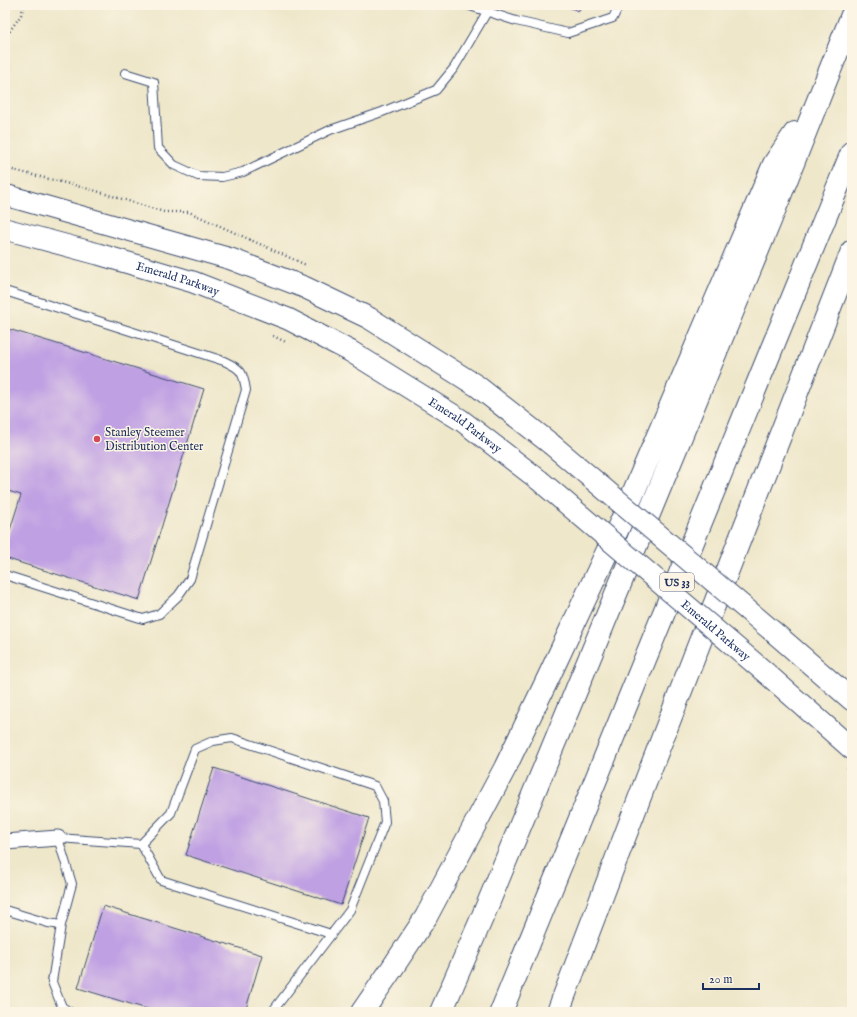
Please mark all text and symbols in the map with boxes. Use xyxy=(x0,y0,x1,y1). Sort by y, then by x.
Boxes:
street label: Emerald Parkway xyxy=(134,259,222,300)
street label: Emerald Parkway xyxy=(425,394,505,457)
place label: Stanley Steemer Distribution Center xyxy=(105,425,204,454)
marker: Stanley Steemer Distribution Center xyxy=(92,434,102,444)
road number: US 33 xyxy=(660,573,694,591)
street label: Emerald Parkway xyxy=(678,597,753,664)
scale bar xyxy=(703,965,759,991)
text: 20 m xyxy=(709,972,732,987)

